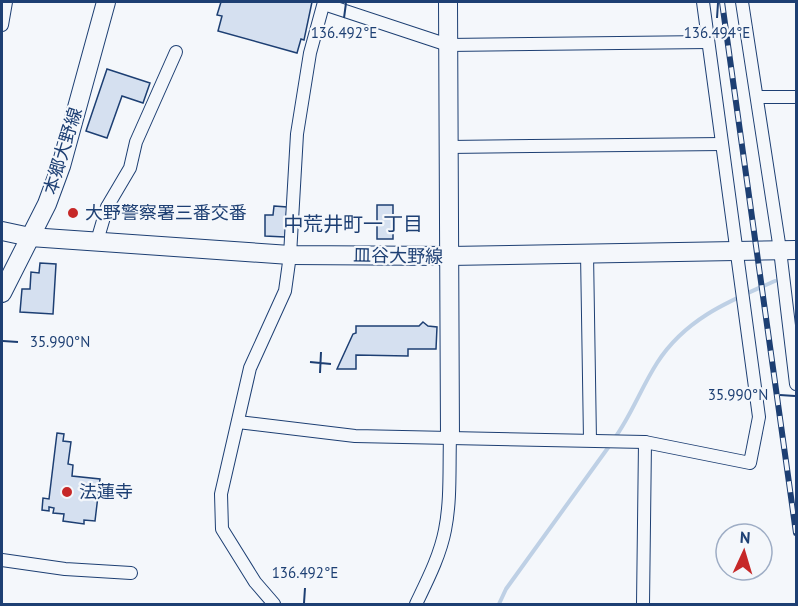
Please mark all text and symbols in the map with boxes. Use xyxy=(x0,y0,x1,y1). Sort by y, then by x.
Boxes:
text: 136.492°E xyxy=(311,23,377,42)
text: 136.494°E xyxy=(684,23,750,42)
street label: 本郷大野線 xyxy=(38,104,87,197)
place label: 大野警察署三番交番 xyxy=(85,201,247,224)
marker: 大野警察署三番交番 xyxy=(66,206,80,220)
district label: 中荒井町一丁目 xyxy=(283,211,423,237)
street label: 皿谷大野線 xyxy=(353,243,443,268)
text: 35.990°N xyxy=(30,332,90,351)
text: 35.990°N xyxy=(708,385,768,404)
place label: 法蓮寺 xyxy=(79,480,133,503)
marker: 法蓮寺 xyxy=(60,485,74,499)
north arrow xyxy=(714,522,774,582)
text: N xyxy=(739,527,751,547)
text: 136.492°E xyxy=(272,563,338,582)

